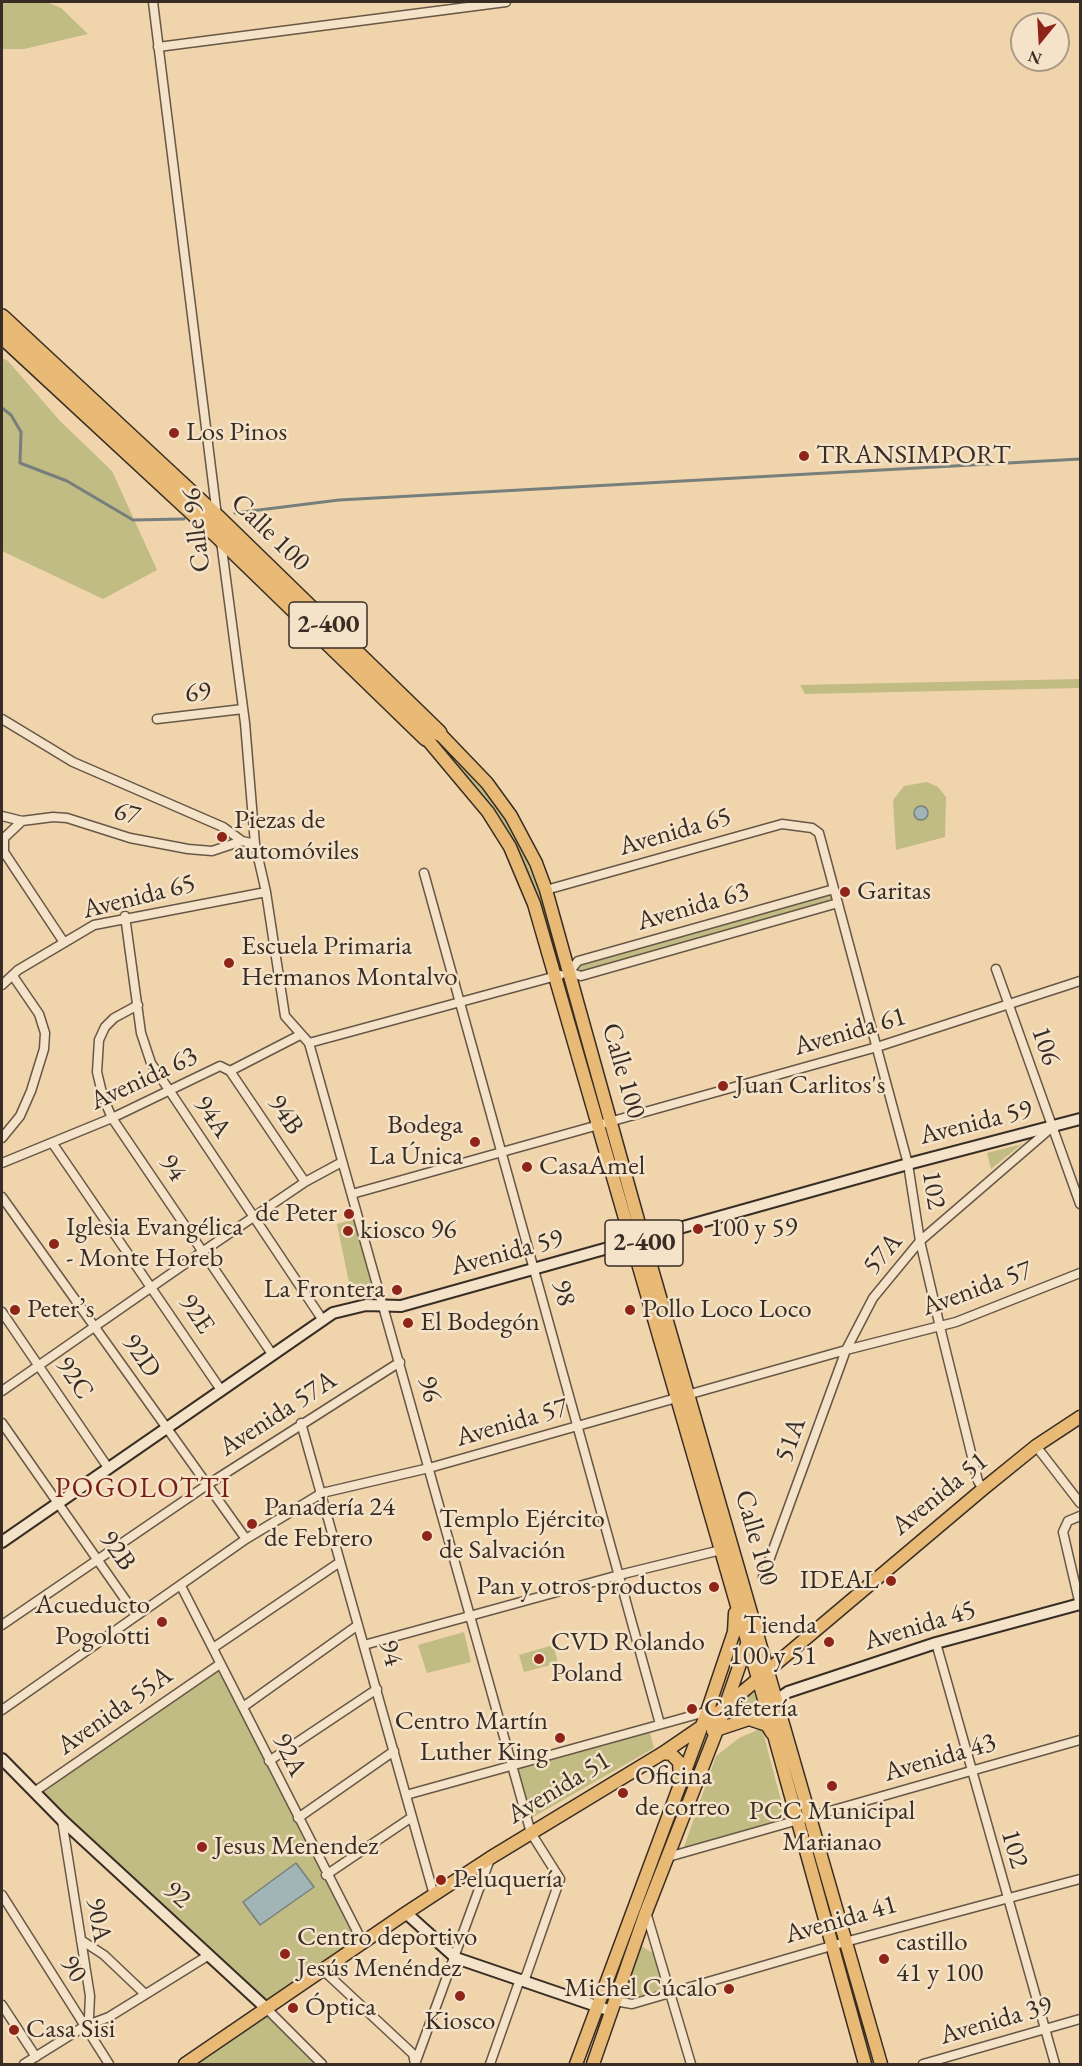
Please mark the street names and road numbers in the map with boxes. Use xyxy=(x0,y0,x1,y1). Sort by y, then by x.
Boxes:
street label: Calle 96 xyxy=(176,486,218,574)
street label: Calle 100 xyxy=(224,487,316,579)
road number: 2-400 xyxy=(289,602,367,648)
street label: 69 xyxy=(183,675,213,711)
street label: 67 xyxy=(110,795,144,833)
street label: Avenida 65 xyxy=(615,801,735,863)
street label: Avenida 65 xyxy=(79,867,199,927)
street label: Avenida 63 xyxy=(633,876,753,938)
street label: Avenida 61 xyxy=(790,1001,910,1063)
street label: Calle 100 xyxy=(594,1020,652,1122)
street label: 106 xyxy=(1023,1022,1067,1070)
street label: Avenida 63 xyxy=(85,1040,203,1118)
street label: 94A xyxy=(186,1089,238,1145)
street label: 94B xyxy=(260,1089,310,1141)
street label: Avenida 59 xyxy=(916,1093,1036,1153)
street label: 94 xyxy=(151,1148,193,1188)
street label: 102 xyxy=(914,1168,952,1212)
road number: 2-400 xyxy=(605,1220,683,1266)
street label: Avenida 59 xyxy=(447,1222,567,1284)
street label: 57A xyxy=(856,1227,910,1281)
street label: Avenida 57 xyxy=(917,1254,1037,1324)
street label: 98 xyxy=(544,1276,582,1310)
street label: 92E xyxy=(171,1288,221,1340)
street label: 92D xyxy=(114,1328,168,1384)
street label: 92C xyxy=(48,1350,100,1406)
street label: Avenida 57A xyxy=(213,1364,343,1464)
street label: 96 xyxy=(410,1372,448,1406)
street label: Avenida 57 xyxy=(452,1392,572,1454)
street label: 51A xyxy=(768,1414,814,1466)
street label: Avenida 51 xyxy=(885,1445,995,1543)
street label: Calle 100 xyxy=(727,1487,785,1589)
street label: 92B xyxy=(92,1525,142,1577)
street label: Avenida 45 xyxy=(860,1594,980,1658)
street label: 94 xyxy=(371,1636,409,1670)
street label: Avenida 55A xyxy=(51,1659,179,1763)
street label: Avenida 43 xyxy=(880,1727,1000,1789)
street label: 92A xyxy=(265,1728,313,1782)
street label: Avenida 51 xyxy=(501,1744,617,1832)
street label: 102 xyxy=(993,1826,1035,1872)
street label: 92 xyxy=(157,1874,197,1916)
street label: Avenida 41 xyxy=(781,1889,901,1951)
street label: 90A xyxy=(78,1895,118,1945)
street label: 90 xyxy=(52,1949,94,1989)
street label: Avenida 39 xyxy=(936,1990,1056,2052)

